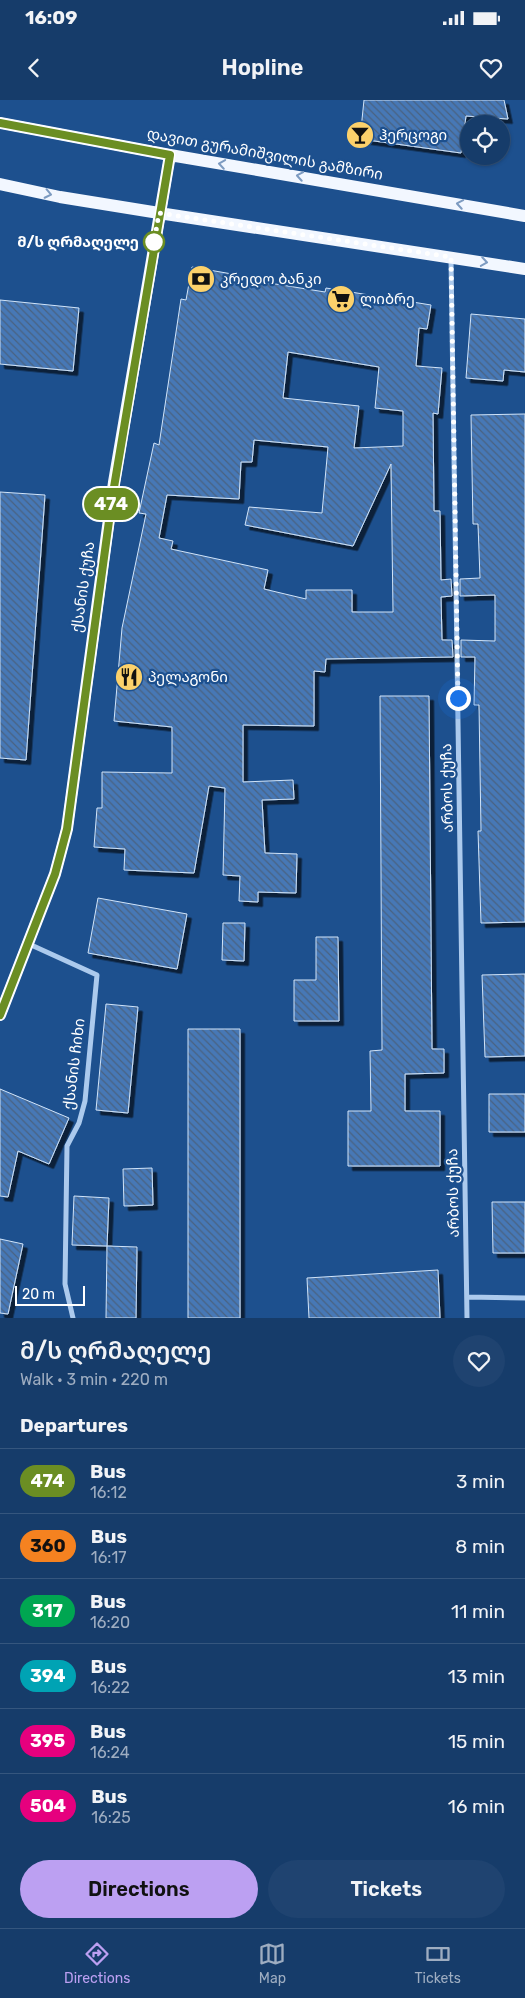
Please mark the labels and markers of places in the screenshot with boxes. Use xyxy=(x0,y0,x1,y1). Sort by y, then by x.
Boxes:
bar icon: ჰერცოგი xyxy=(345,120,375,150)
place label: ჰერცოგი xyxy=(379,126,447,144)
marker: მ/ს ღრმაღელე xyxy=(143,231,165,253)
place label: მ/ს ღრმაღელე xyxy=(17,233,139,251)
bank icon: კრედო ბანკი xyxy=(186,264,216,294)
place label: კრედო ბანკი xyxy=(220,270,322,288)
supermarket icon: ლიბრე xyxy=(326,284,356,314)
place label: ლიბრე xyxy=(360,290,415,308)
restaurant icon: პელაგონი xyxy=(114,662,144,692)
place label: პელაგონი xyxy=(148,668,228,686)

